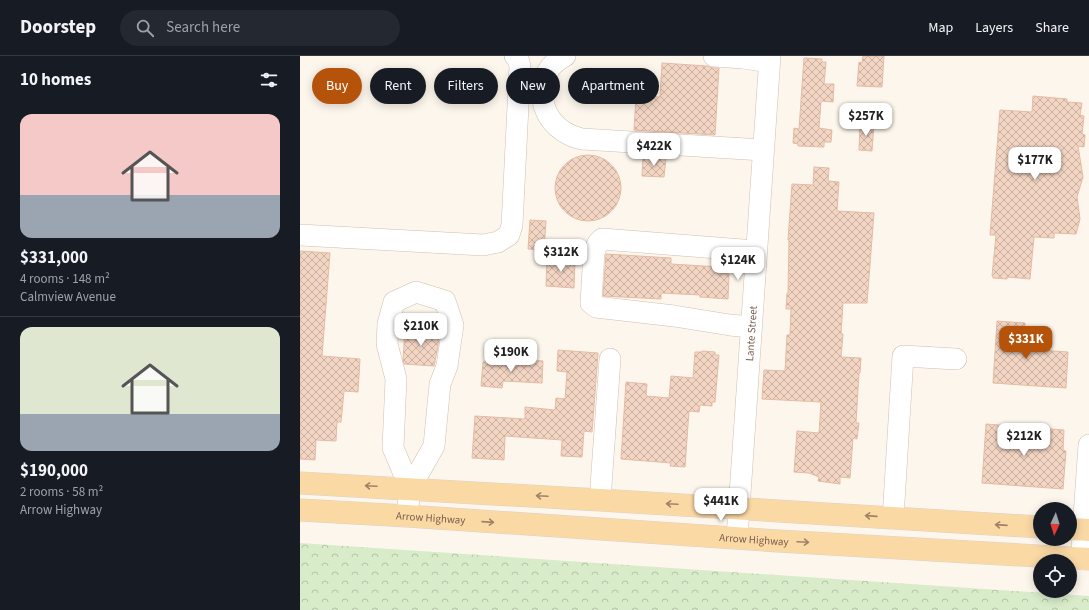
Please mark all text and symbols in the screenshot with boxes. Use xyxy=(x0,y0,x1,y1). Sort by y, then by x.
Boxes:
search box xyxy=(120,10,400,46)
text: Doorstep xyxy=(20,14,96,41)
icon: search xyxy=(134,17,156,39)
text: Search here xyxy=(166,17,240,38)
text: Map xyxy=(928,18,953,38)
text: Layers xyxy=(975,18,1013,38)
text: Share xyxy=(1035,18,1069,38)
text: 10 homes xyxy=(20,68,91,92)
chip: Buy xyxy=(312,68,362,104)
chip: Rent xyxy=(370,68,426,104)
chip: Filters xyxy=(434,68,498,104)
chip: New xyxy=(506,68,560,104)
chip: Apartment xyxy=(568,68,659,104)
icon: filters xyxy=(258,69,280,91)
pin: $257K xyxy=(838,103,894,137)
text: $257K xyxy=(848,107,884,125)
pin: $422K xyxy=(626,133,682,167)
text: $422K xyxy=(636,137,672,155)
icon: home xyxy=(114,140,186,212)
pin: $177K xyxy=(1007,147,1063,181)
text: $177K xyxy=(1017,151,1053,169)
pin: $312K xyxy=(533,239,589,273)
text: $312K xyxy=(543,243,579,261)
text: $331,000 xyxy=(20,246,88,270)
pin: $124K xyxy=(710,247,766,281)
text: $124K xyxy=(720,251,756,269)
text: 4 rooms · 148 m² xyxy=(20,270,110,288)
text: Calmview Avenue xyxy=(20,288,116,306)
street label: Lante Street xyxy=(742,305,761,362)
pin: $210K xyxy=(393,313,449,347)
text: $210K xyxy=(403,317,439,335)
pin: $331K xyxy=(998,326,1054,360)
text: $331K xyxy=(1008,330,1044,348)
pin: $190K xyxy=(483,339,539,373)
text: $190K xyxy=(493,343,529,361)
icon: home xyxy=(114,353,186,425)
pin: $212K xyxy=(996,423,1052,457)
text: $212K xyxy=(1006,427,1042,445)
text: $190,000 xyxy=(20,459,88,483)
text: 2 rooms · 58 m² xyxy=(20,483,103,501)
one-way arrow xyxy=(365,483,378,490)
pin: $441K xyxy=(693,488,749,522)
text: $441K xyxy=(703,492,739,510)
one-way arrow xyxy=(536,493,549,500)
one-way arrow xyxy=(666,500,679,507)
text: Arrow Highway xyxy=(20,501,102,519)
north arrow xyxy=(1033,502,1077,546)
map controls xyxy=(1033,502,1077,598)
street label: Arrow Highway xyxy=(396,508,466,528)
one-way arrow xyxy=(865,513,878,520)
one-way arrow xyxy=(481,518,494,525)
one-way arrow xyxy=(995,521,1008,528)
street label: Arrow Highway xyxy=(719,530,789,550)
one-way arrow xyxy=(796,539,809,546)
button: locate xyxy=(1033,554,1077,598)

